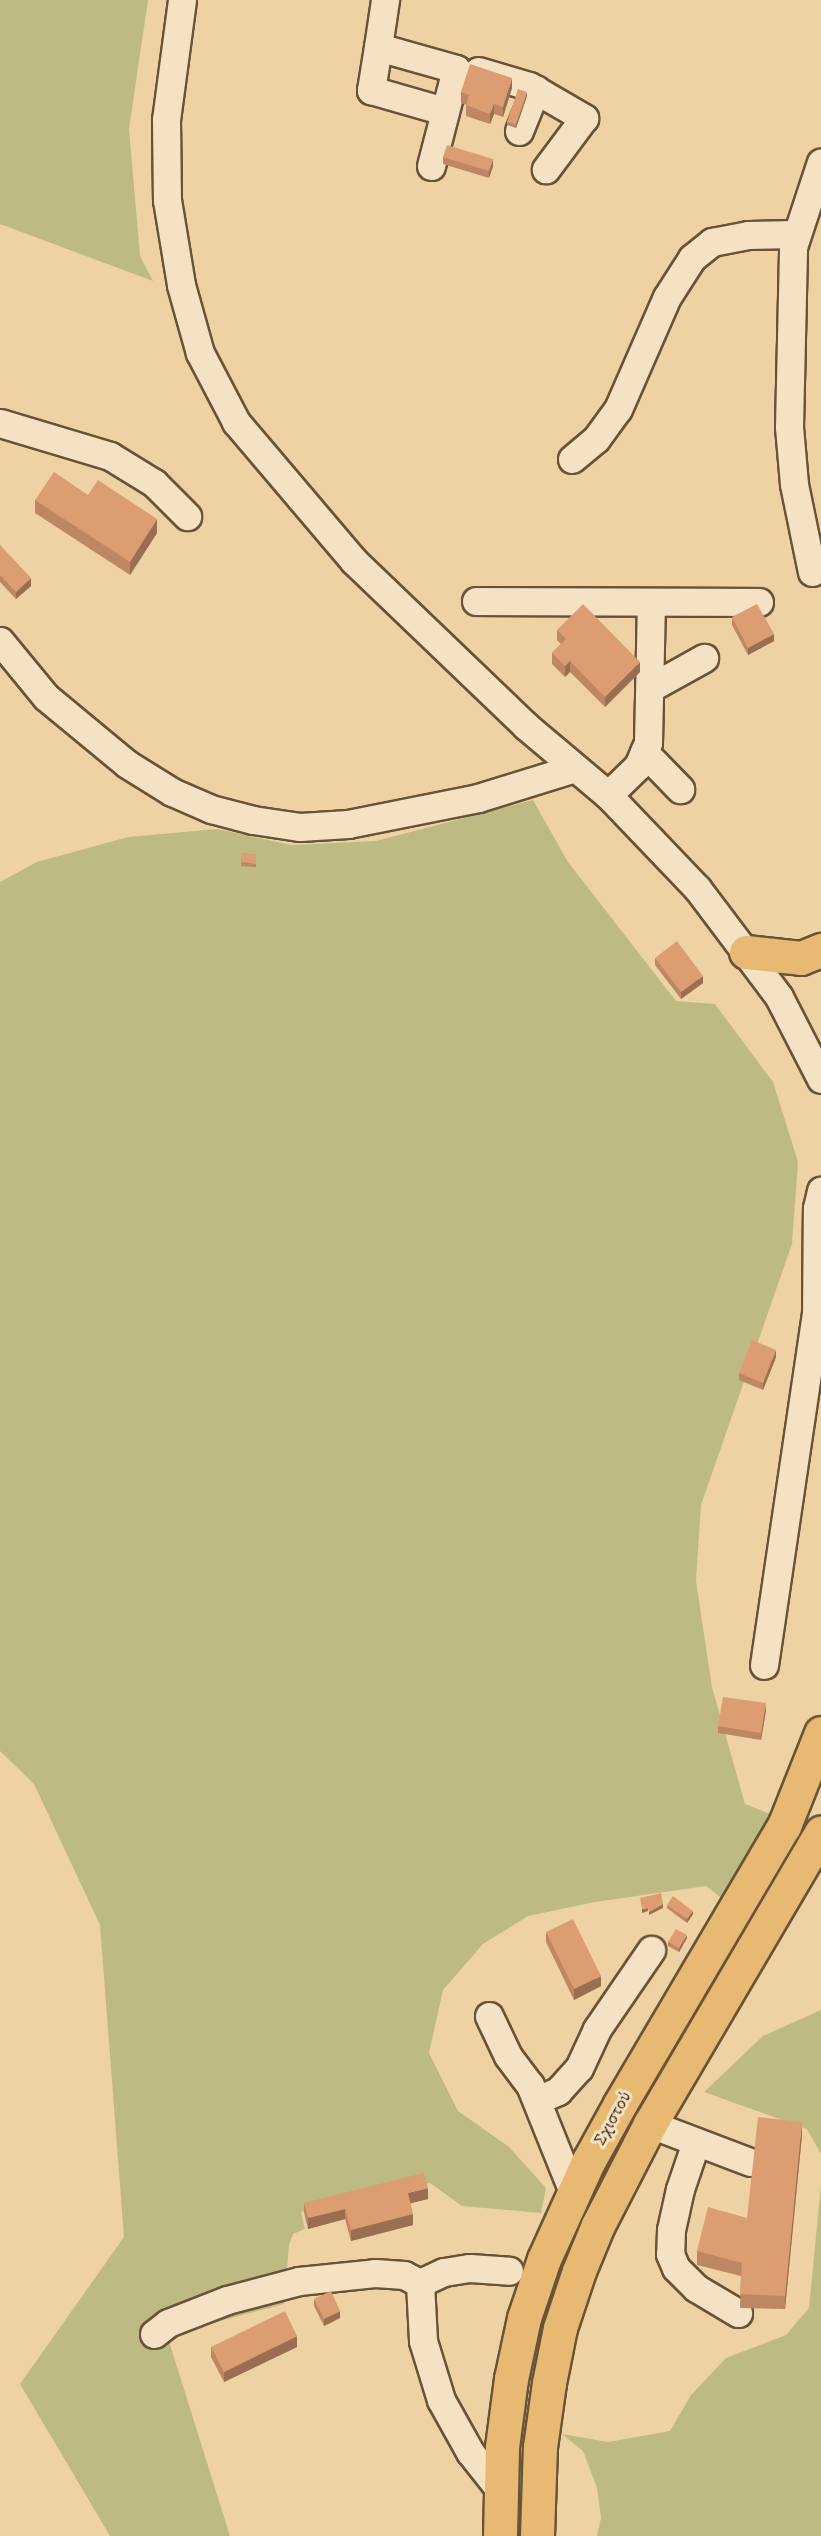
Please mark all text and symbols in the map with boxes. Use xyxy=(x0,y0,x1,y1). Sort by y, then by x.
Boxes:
street label: Σχιστού xyxy=(588,2087,636,2149)

